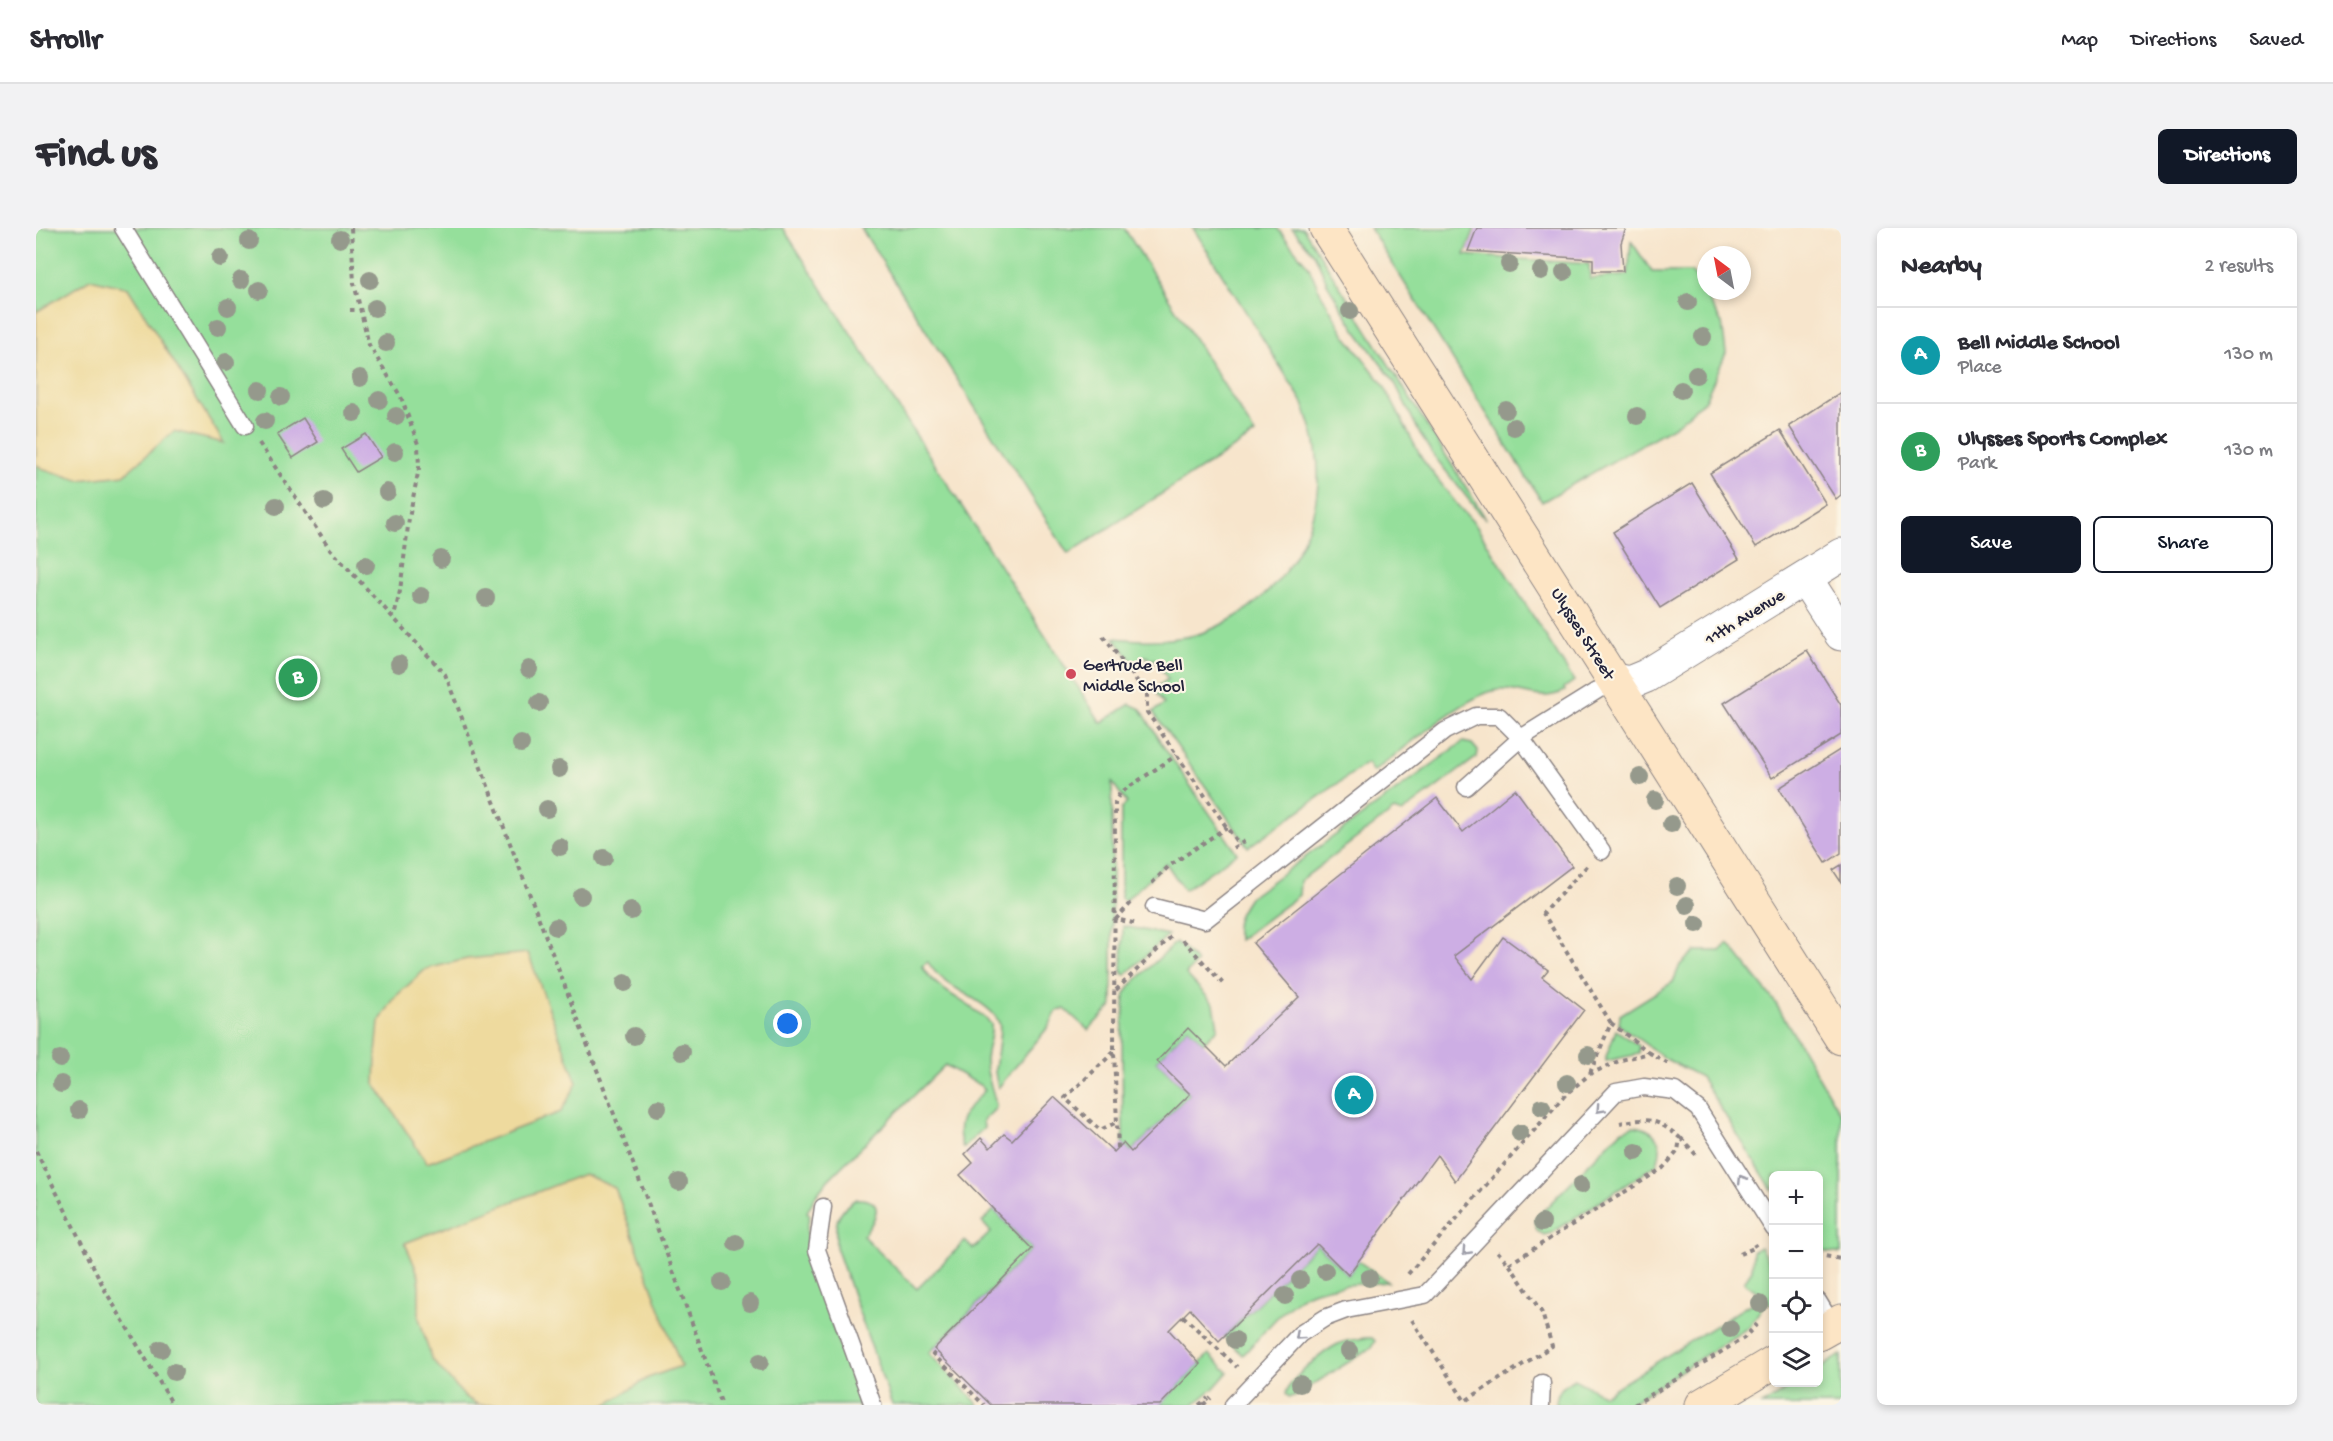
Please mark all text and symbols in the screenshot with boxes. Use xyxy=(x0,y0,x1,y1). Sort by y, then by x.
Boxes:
text: Strollr xyxy=(30,25,101,58)
text: Map xyxy=(2061,29,2098,54)
text: Directions xyxy=(2131,29,2216,54)
text: Saved xyxy=(2249,29,2303,54)
button: Directions xyxy=(2158,129,2297,184)
text: Find us xyxy=(36,132,156,181)
north arrow xyxy=(1697,246,1751,300)
text: Nearby xyxy=(1901,252,1982,283)
text: 2 results xyxy=(2204,256,2273,279)
text: Bell Middle School xyxy=(1958,331,2120,357)
text: A xyxy=(1915,344,1926,367)
text: 130 m xyxy=(2224,344,2273,367)
text: Place xyxy=(1958,357,2002,380)
text: Ulysses Sports Complex xyxy=(1958,427,2167,453)
text: B xyxy=(1915,440,1926,463)
text: 130 m xyxy=(2224,440,2273,463)
text: Park xyxy=(1958,453,1996,476)
button: Save xyxy=(1901,516,2081,573)
button: Share xyxy=(2093,516,2273,573)
street label: Ulysses Street xyxy=(1545,584,1619,686)
street label: 11th Avenue xyxy=(1701,585,1790,651)
pin: B xyxy=(278,656,318,700)
place label: Gertrude Bell Middle School xyxy=(1083,656,1185,698)
marker: Gertrude Bell Middle School xyxy=(1064,667,1078,681)
your location xyxy=(773,1009,802,1038)
pin: A xyxy=(1334,1072,1374,1118)
one-way arrow xyxy=(1597,1102,1608,1113)
map controls xyxy=(1769,1171,1823,1387)
button: + xyxy=(1769,1171,1823,1225)
one-way arrow xyxy=(1738,1175,1750,1185)
button: − xyxy=(1769,1225,1823,1279)
one-way arrow xyxy=(1462,1244,1473,1254)
button: locate xyxy=(1769,1279,1823,1333)
one-way arrow xyxy=(1295,1329,1306,1340)
button: layers xyxy=(1769,1333,1823,1387)

